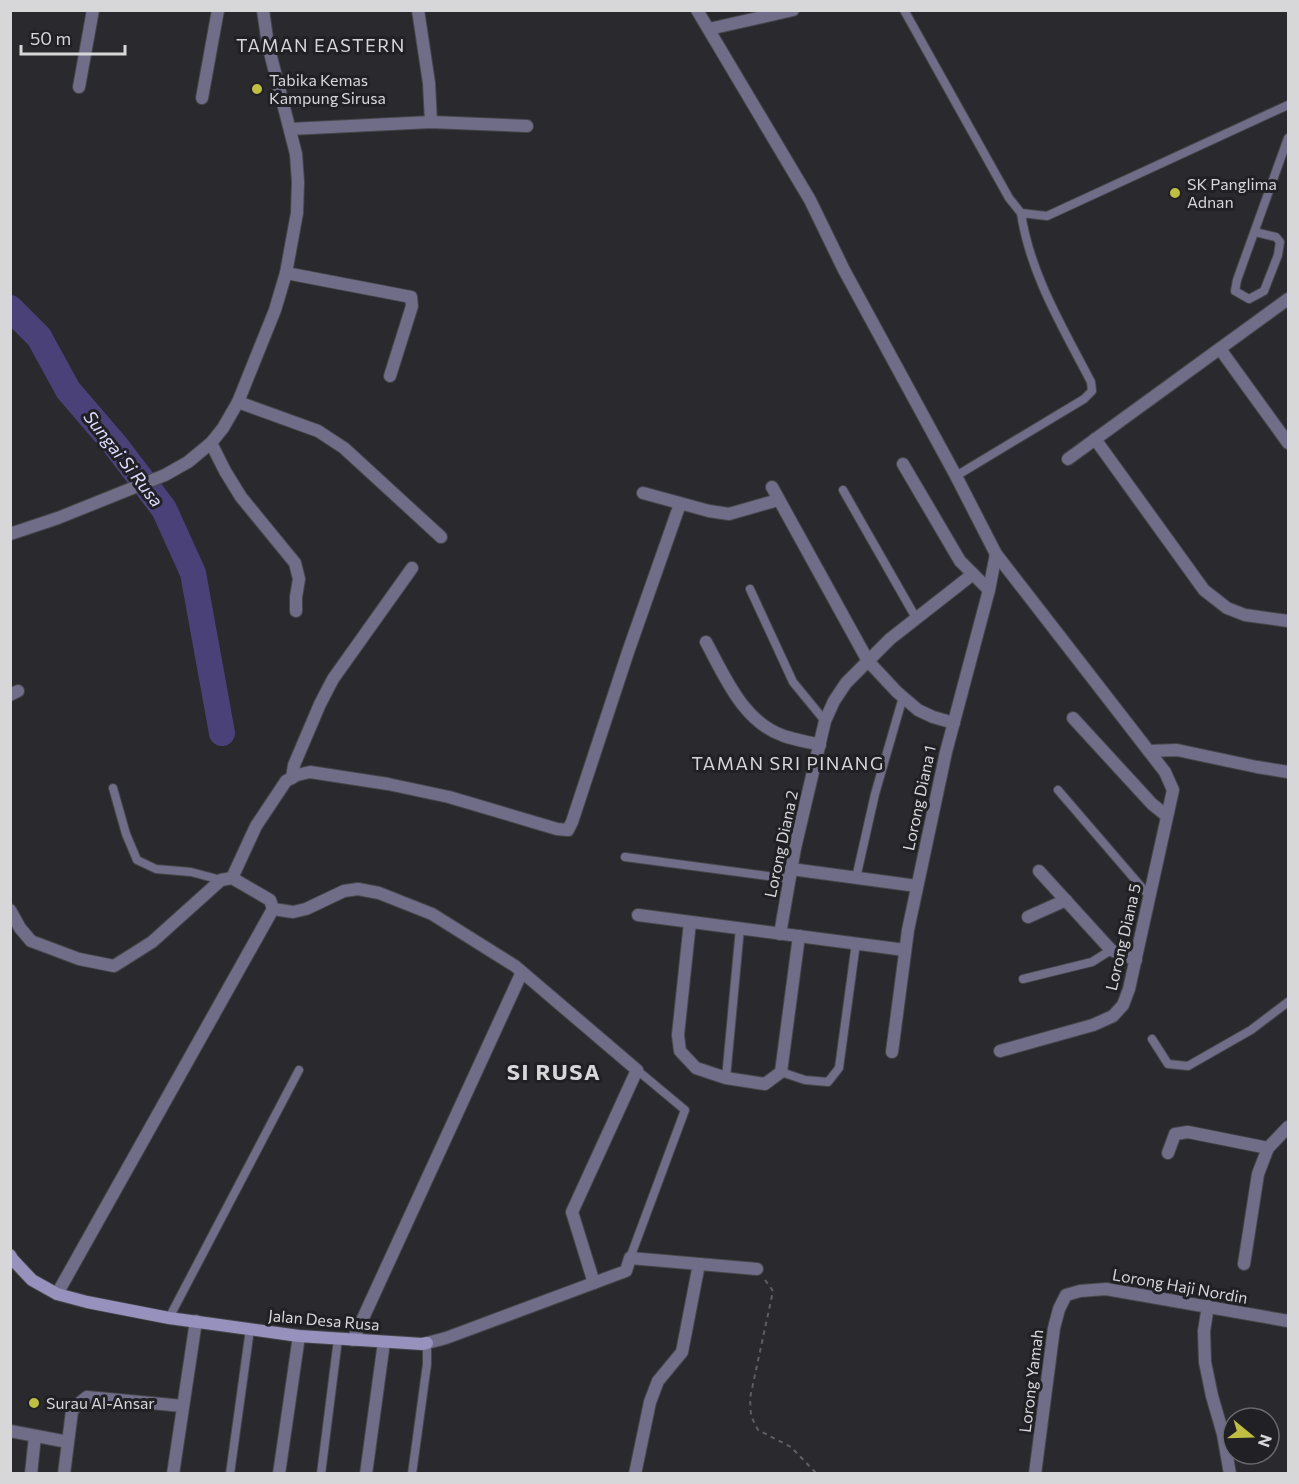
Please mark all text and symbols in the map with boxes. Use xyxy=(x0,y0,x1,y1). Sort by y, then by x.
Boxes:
scale bar xyxy=(21,18,124,56)
text: 50 m xyxy=(30,27,71,49)
district label: TAMAN EASTERN xyxy=(236,34,406,56)
place label: Tabika Kemas Kampung Sirusa xyxy=(269,70,386,107)
marker: Tabika Kemas Kampung Sirusa xyxy=(250,82,264,96)
place label: SK Panglima Adnan xyxy=(1187,174,1277,211)
marker: SK Panglima Adnan xyxy=(1168,186,1182,200)
water label: Sungai Si Rusa xyxy=(79,406,168,511)
street label: Lorong Diana 1 xyxy=(898,744,939,852)
district label: TAMAN SRI PINANG xyxy=(691,752,885,774)
street label: Lorong Diana 2 xyxy=(760,788,801,899)
street label: Lorong Diana 5 xyxy=(1101,881,1144,992)
district label: SI RUSA xyxy=(507,1058,601,1085)
street label: Lorong Haji Nordin xyxy=(1111,1264,1249,1307)
street label: Jalan Desa Rusa xyxy=(268,1305,381,1334)
street label: Lorong Yamah xyxy=(1015,1328,1046,1434)
place label: Surau Al-Ansar xyxy=(46,1393,155,1412)
marker: Surau Al-Ansar xyxy=(27,1396,41,1410)
north arrow xyxy=(1221,1406,1281,1466)
text: N xyxy=(1255,1432,1277,1450)

